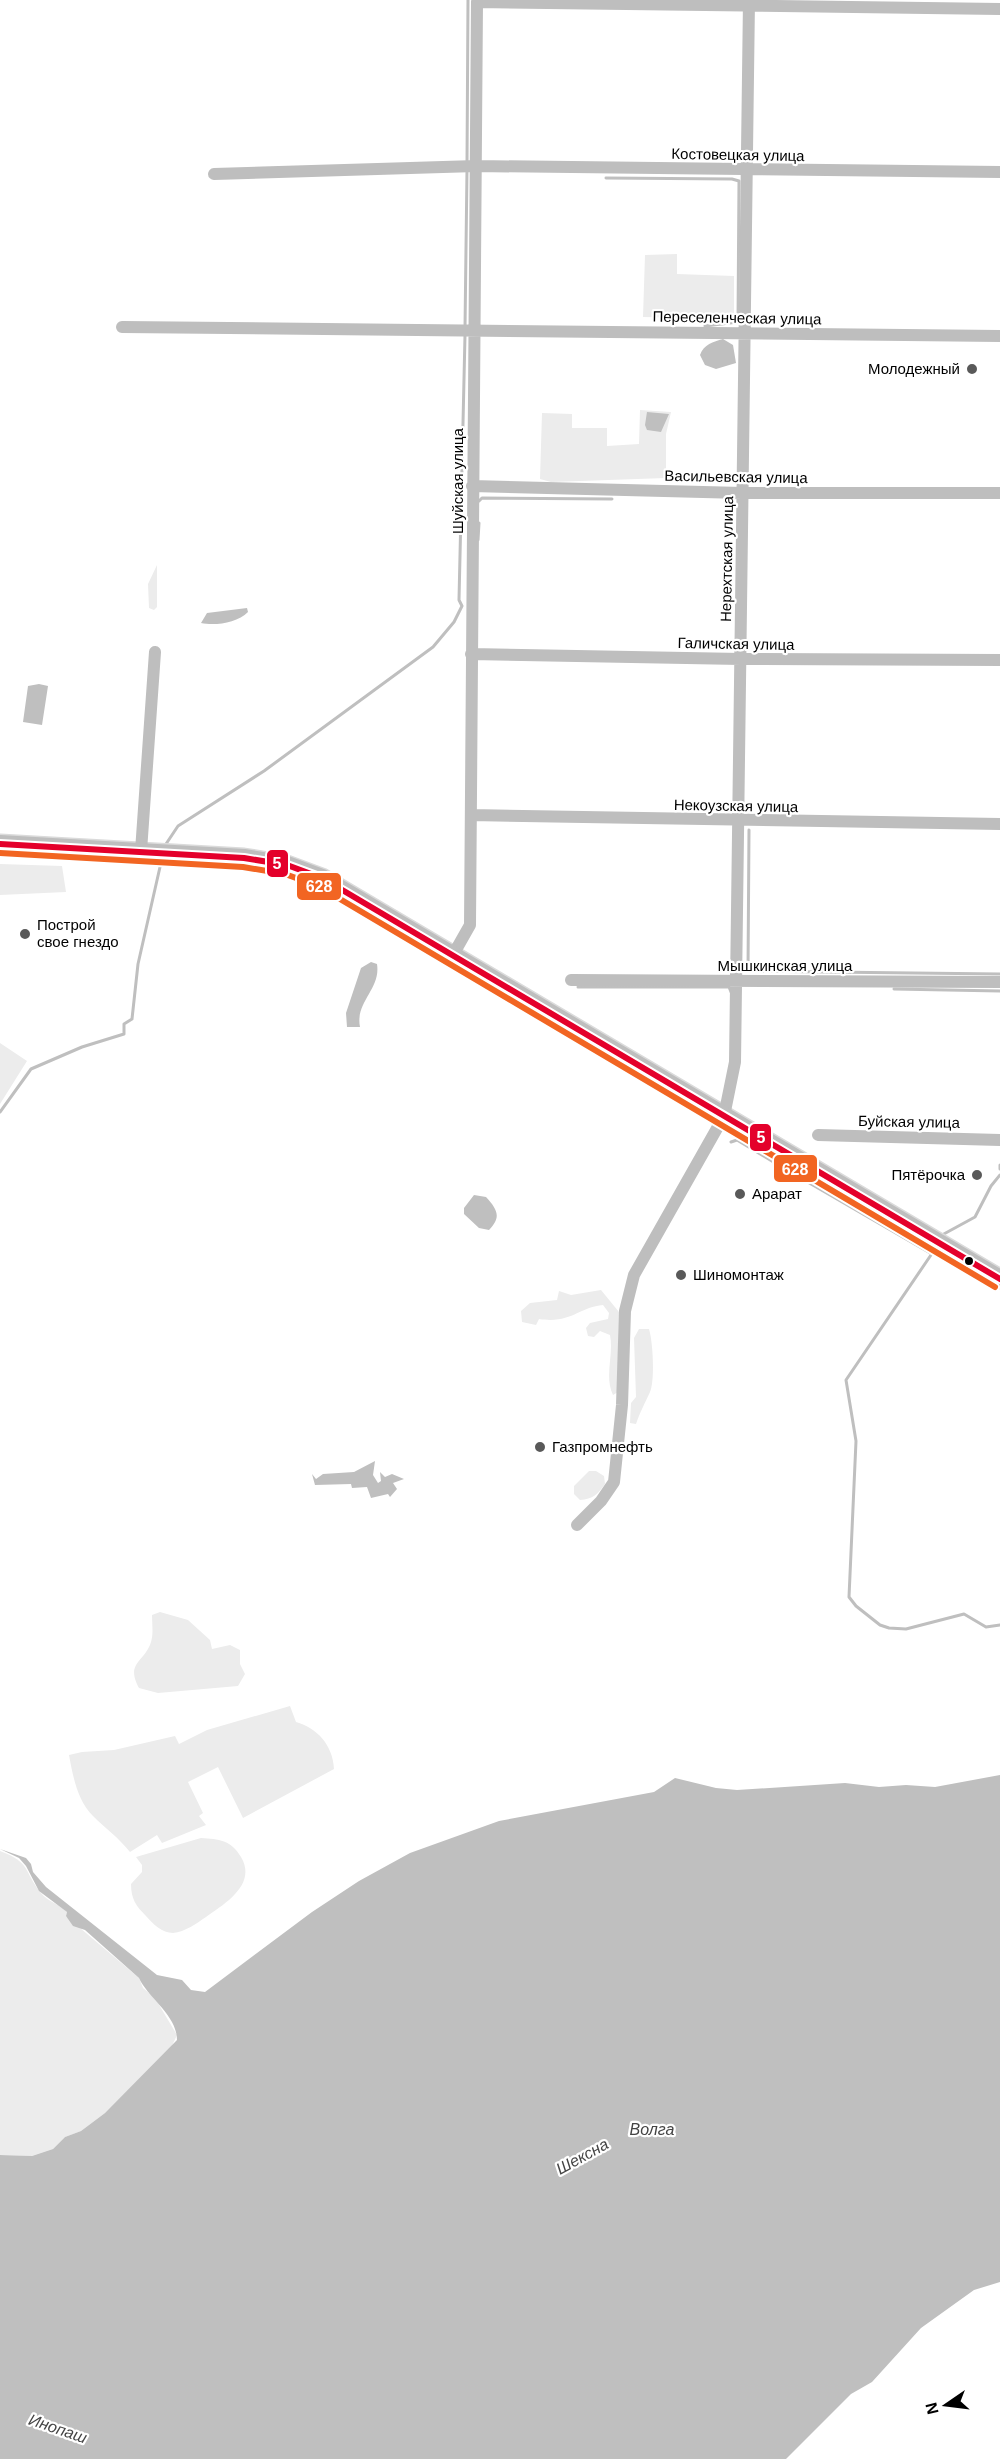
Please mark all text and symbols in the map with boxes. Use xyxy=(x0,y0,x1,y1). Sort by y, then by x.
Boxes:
street label: Костовецкая улица xyxy=(671,145,805,164)
street label: Переселенческая улица xyxy=(652,308,822,327)
place label: Молодежный xyxy=(868,360,960,377)
marker: Молодежный xyxy=(965,362,979,376)
street label: Шуйская улица xyxy=(449,427,466,534)
street label: Васильевская улица xyxy=(664,467,808,486)
street label: Нерехтская улица xyxy=(717,495,736,622)
street label: Галичская улица xyxy=(677,634,795,653)
street label: Некоузская улица xyxy=(674,796,799,815)
line badge: 5 xyxy=(266,849,289,878)
text: 5 xyxy=(273,855,282,872)
line badge: 628 xyxy=(296,872,342,901)
text: 628 xyxy=(306,878,332,895)
place label: Построй свое гнездо xyxy=(37,916,119,950)
marker: Построй свое гнездо xyxy=(18,927,32,941)
street label: Мышкинская улица xyxy=(718,957,853,974)
street label: Буйская улица xyxy=(858,1112,961,1131)
line badge: 5 xyxy=(749,1123,772,1152)
text: 5 xyxy=(757,1129,766,1146)
line badge: 628 xyxy=(773,1154,818,1183)
text: 628 xyxy=(782,1161,808,1178)
place label: Пятёрочка xyxy=(891,1166,966,1183)
marker: Пятёрочка xyxy=(970,1168,984,1182)
place label: Арарат xyxy=(752,1185,802,1202)
marker: Арарат xyxy=(733,1187,747,1201)
unlabelled marker xyxy=(963,1255,975,1267)
place label: Шиномонтаж xyxy=(693,1266,784,1283)
marker: Шиномонтаж xyxy=(674,1268,688,1282)
place label: Газпромнефть xyxy=(552,1438,653,1455)
marker: Газпромнефть xyxy=(533,1440,547,1454)
water label: Волга xyxy=(630,2121,675,2138)
water label: Шексна xyxy=(553,2135,611,2178)
north arrow xyxy=(916,2375,976,2435)
text: N xyxy=(922,2401,942,2416)
water label: Инопаш xyxy=(27,2411,89,2446)

